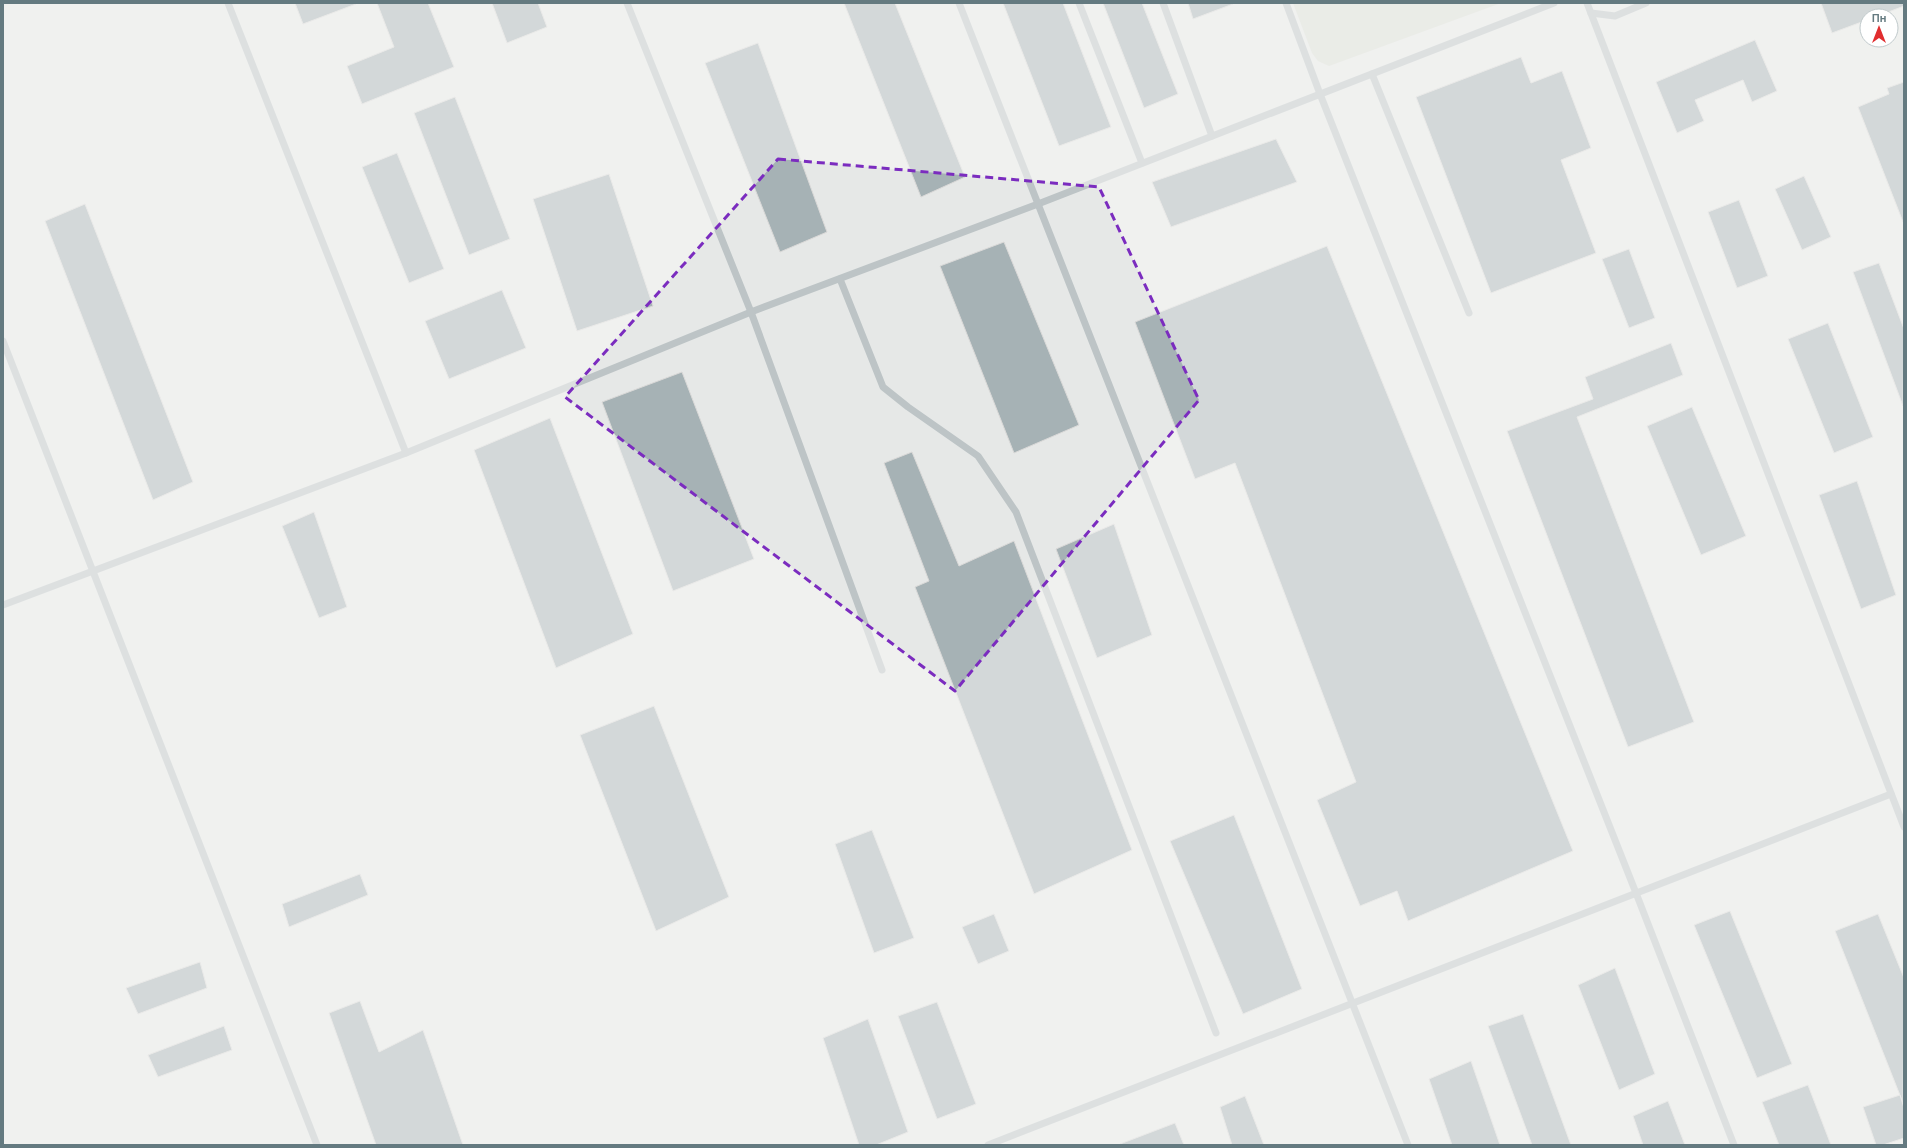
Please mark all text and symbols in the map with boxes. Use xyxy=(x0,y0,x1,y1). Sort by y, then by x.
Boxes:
north arrow xyxy=(1859,8,1899,48)
text: Пн xyxy=(1872,12,1886,25)

